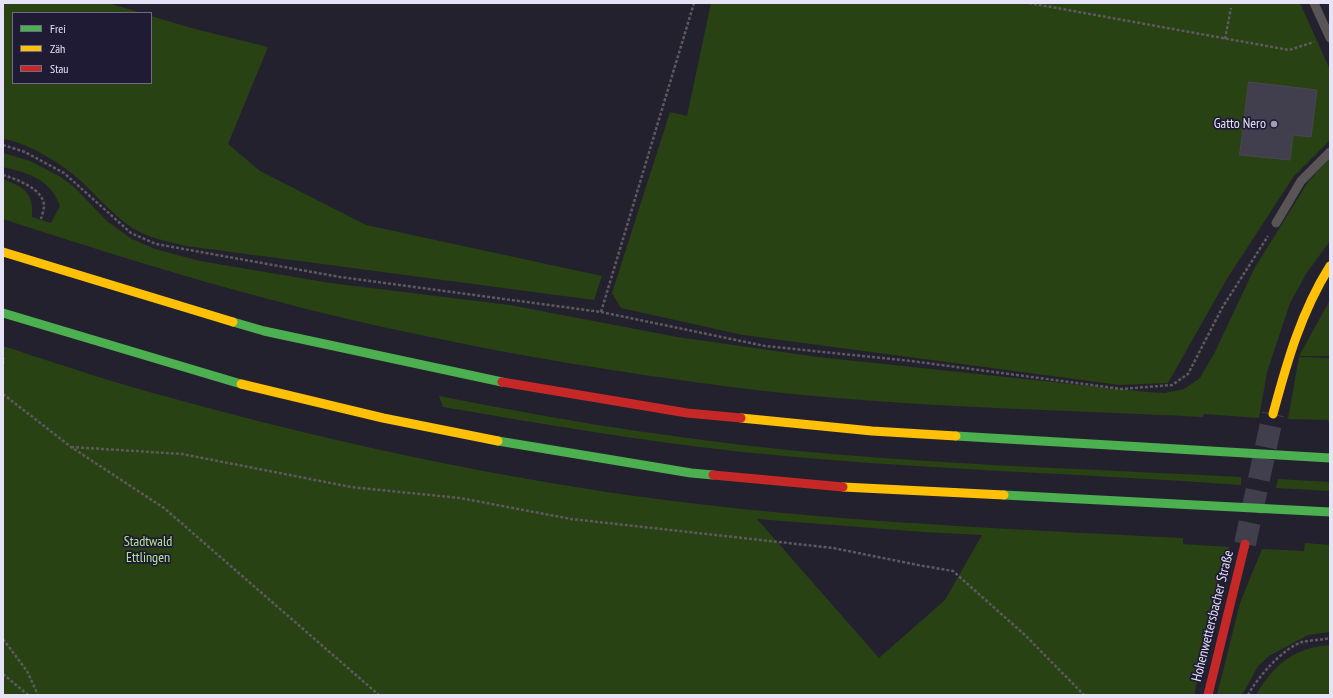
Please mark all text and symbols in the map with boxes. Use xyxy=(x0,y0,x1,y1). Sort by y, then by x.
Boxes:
legend xyxy=(12,12,152,84)
text: Frei xyxy=(50,21,66,36)
text: Zäh xyxy=(50,41,65,56)
text: Stau xyxy=(50,61,68,76)
place label: Gatto Nero xyxy=(1214,116,1266,132)
marker: Gatto Nero xyxy=(1269,119,1279,129)
park label: Stadtwald Ettlingen xyxy=(124,534,172,566)
street label: Hohenwettersbacher Straße xyxy=(1189,549,1237,683)

